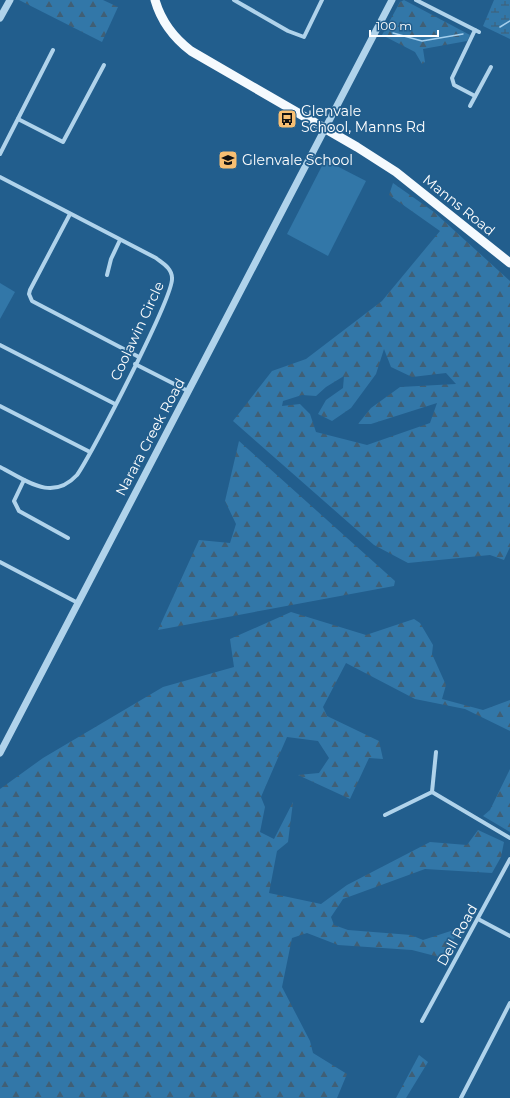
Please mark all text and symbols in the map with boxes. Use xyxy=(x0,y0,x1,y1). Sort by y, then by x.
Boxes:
scale bar xyxy=(370,12,438,38)
text: 100 m xyxy=(376,18,412,33)
place label: Glenvale School, Manns Rd xyxy=(301,102,425,136)
bus stop icon: Glenvale School, Manns Rd xyxy=(276,108,298,130)
school or university icon: Glenvale School xyxy=(217,149,239,171)
place label: Glenvale School xyxy=(242,151,353,169)
street label: Manns Road xyxy=(419,170,499,240)
street label: Coolawin Circle xyxy=(106,279,168,383)
street label: Narara Creek Road xyxy=(111,375,189,499)
street label: Dell Road xyxy=(433,901,481,969)

